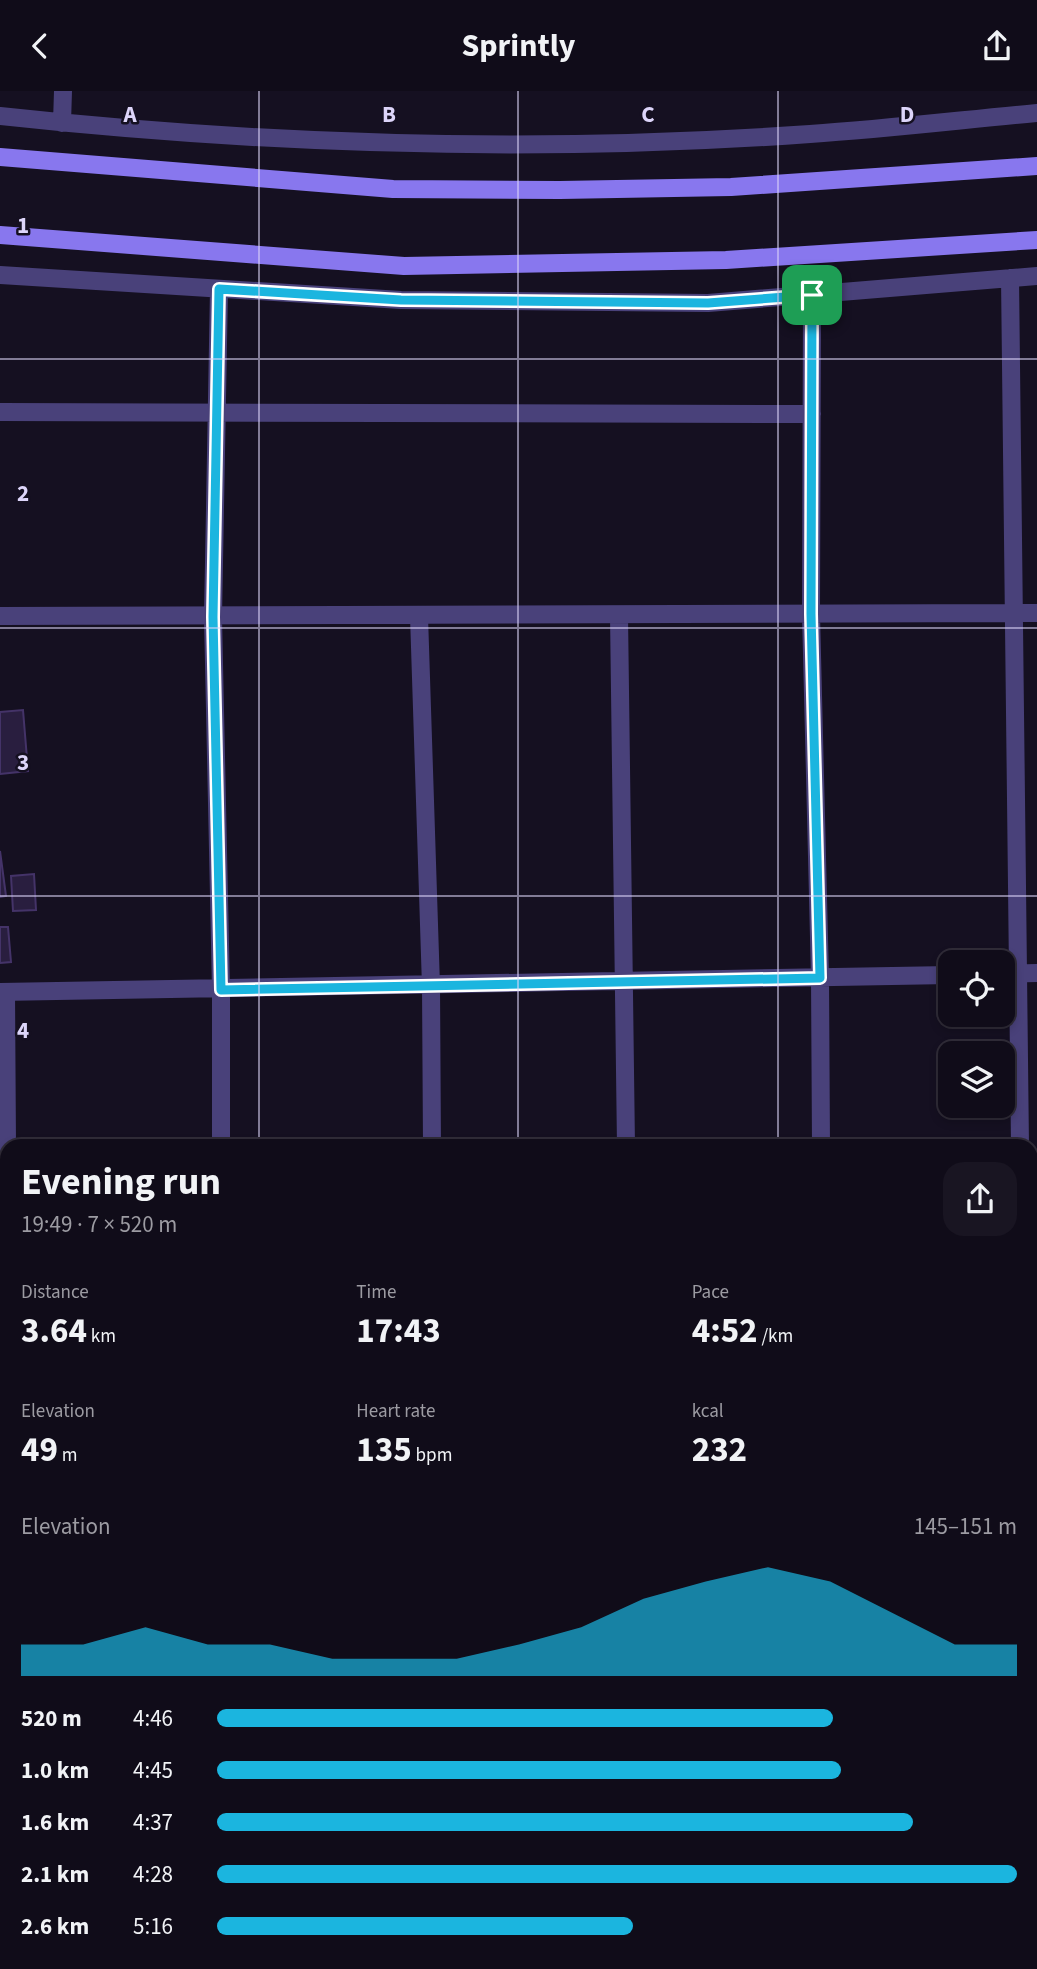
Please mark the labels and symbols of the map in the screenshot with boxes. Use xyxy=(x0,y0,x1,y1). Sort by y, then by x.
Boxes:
text: A xyxy=(122,98,137,131)
text: B xyxy=(382,98,396,131)
text: C xyxy=(641,98,655,131)
text: D xyxy=(900,98,914,131)
text: 1 xyxy=(17,209,29,242)
pin xyxy=(782,265,842,325)
text: 2 xyxy=(17,477,29,510)
text: 3 xyxy=(17,746,29,779)
text: 4 xyxy=(17,1014,29,1047)

